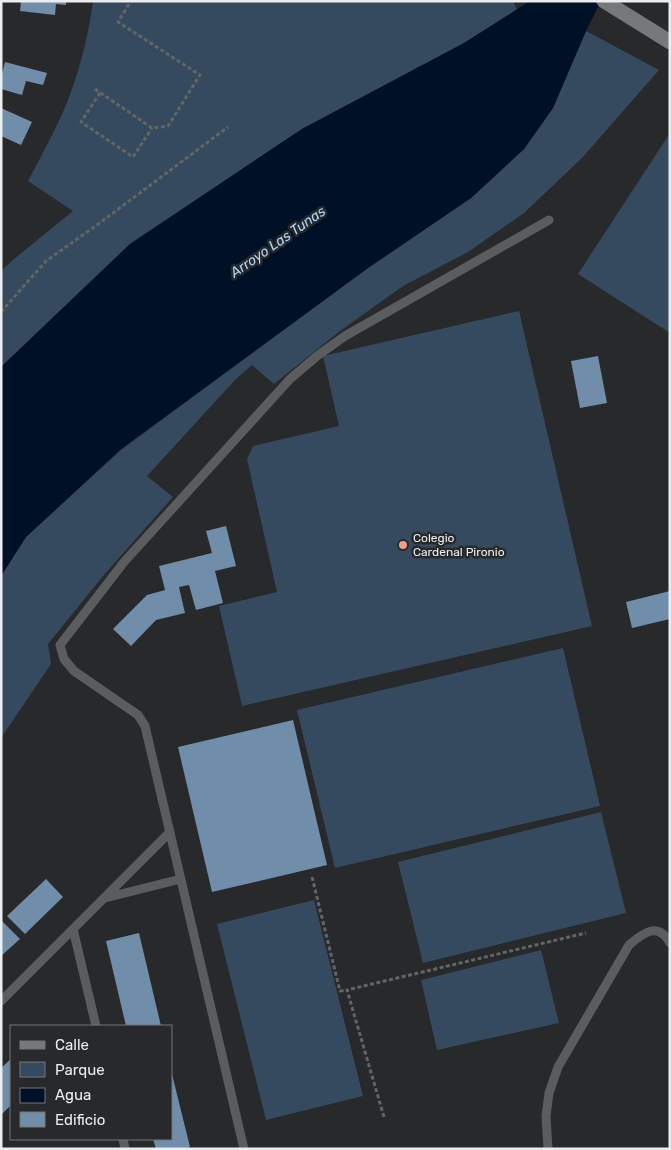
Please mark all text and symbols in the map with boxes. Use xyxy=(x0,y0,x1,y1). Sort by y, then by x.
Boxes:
water label: Arroyo Las Tunas xyxy=(226,203,329,282)
place label: Colegio Cardenal Pironio xyxy=(413,531,505,559)
marker: Colegio Cardenal Pironio xyxy=(397,539,409,551)
legend xyxy=(10,1025,172,1140)
text: Calle xyxy=(55,1036,89,1054)
text: Parque xyxy=(55,1061,105,1079)
text: Agua xyxy=(55,1086,91,1104)
text: Edificio xyxy=(55,1111,105,1129)

